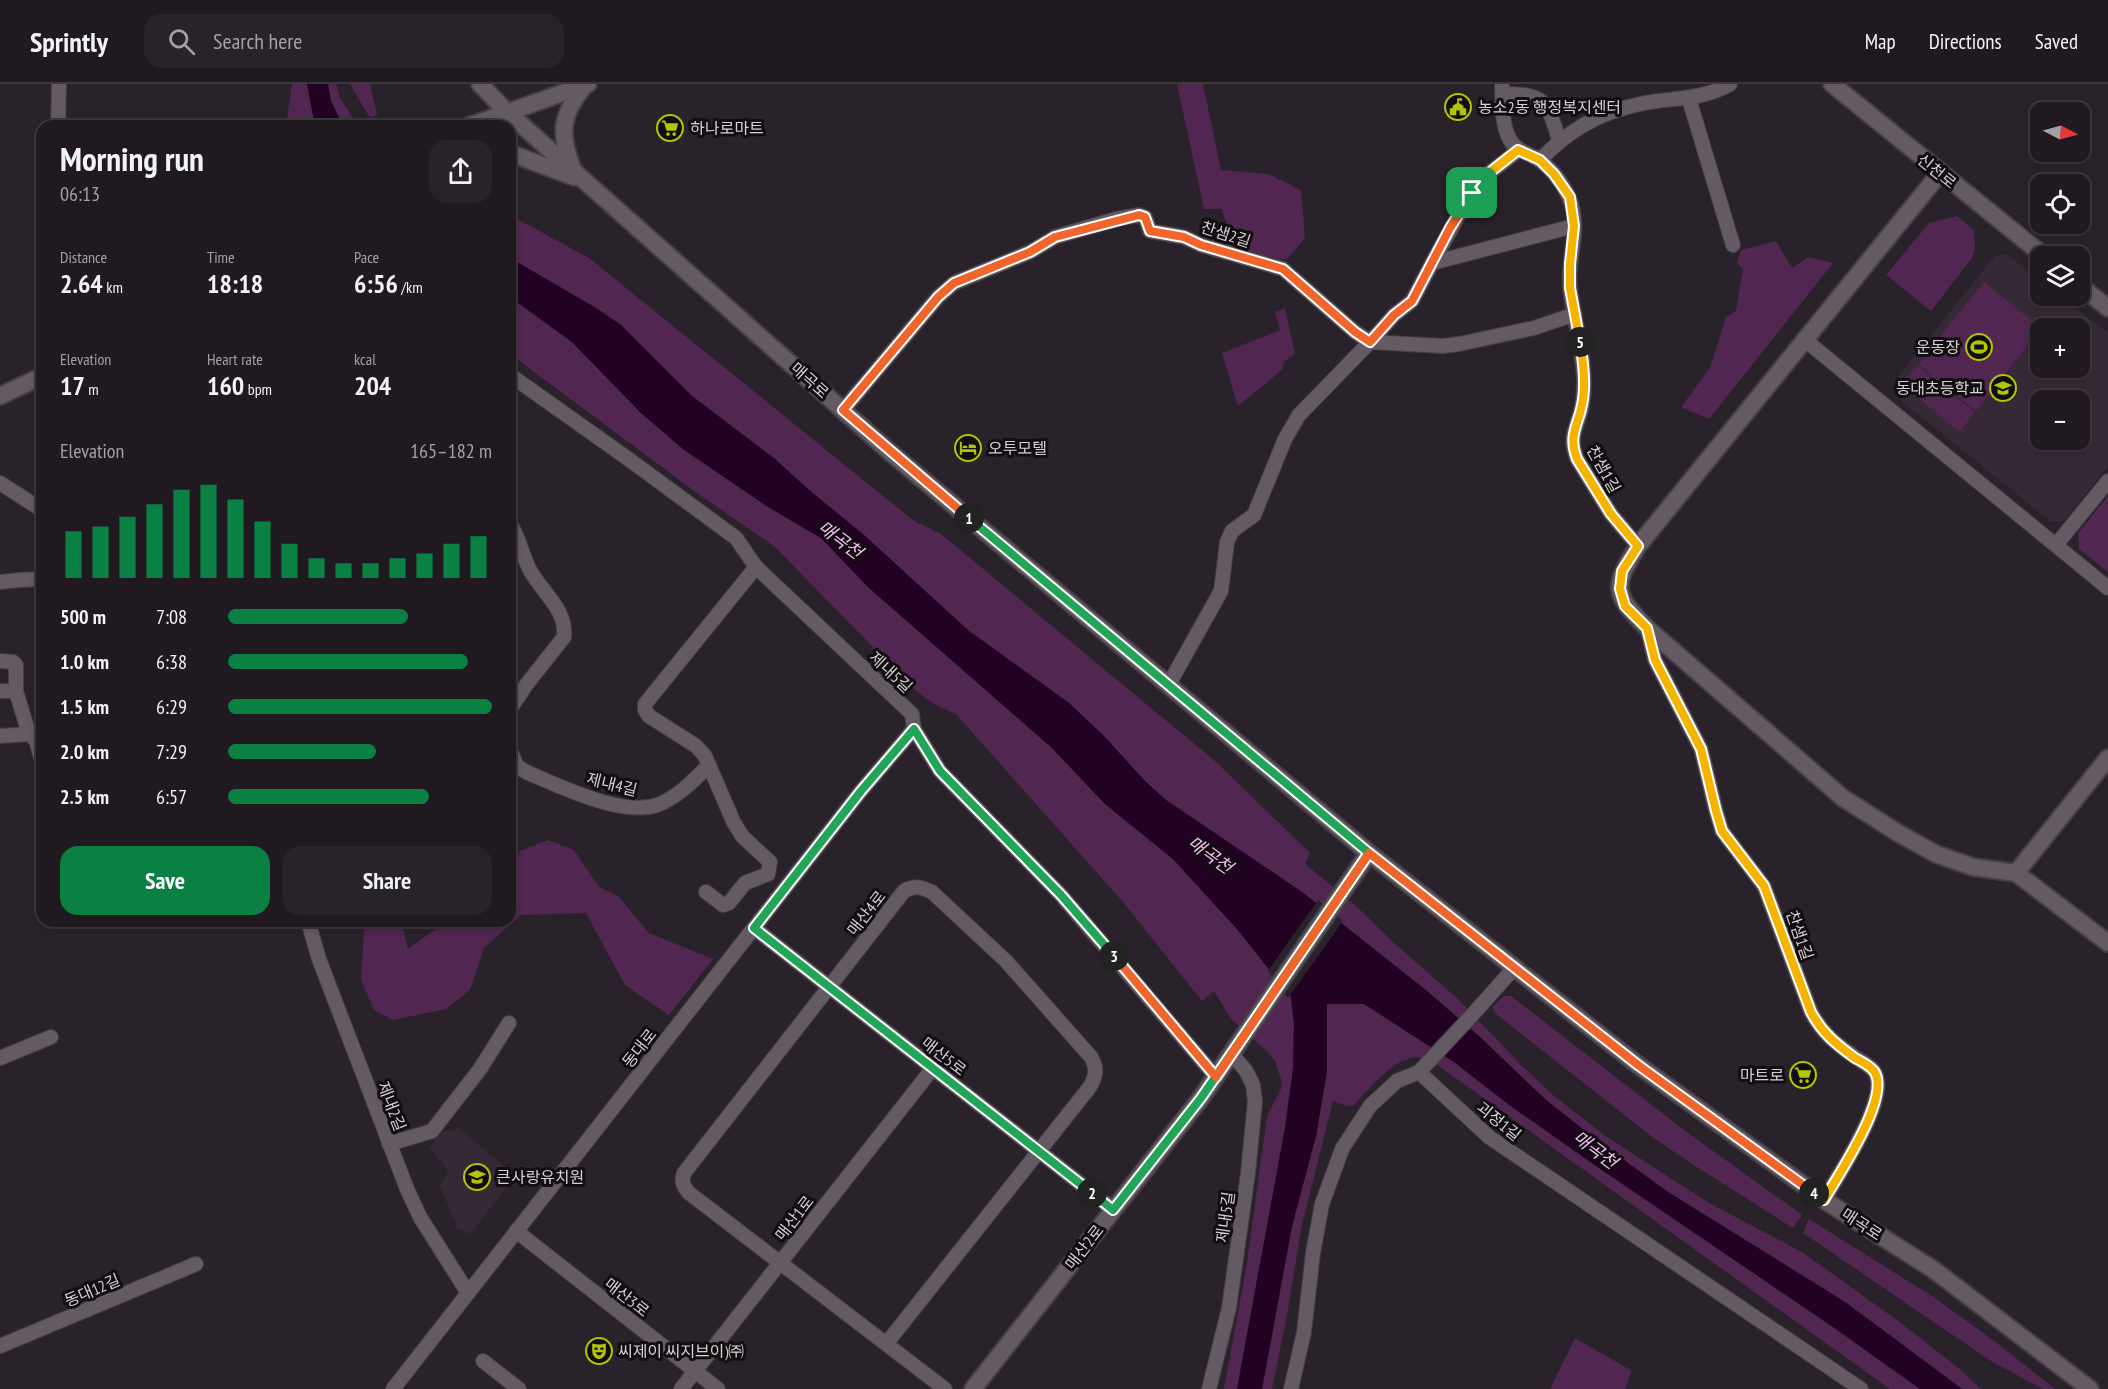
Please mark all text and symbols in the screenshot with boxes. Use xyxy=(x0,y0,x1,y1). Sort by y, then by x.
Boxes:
search box xyxy=(144,14,564,68)
text: Sprintly xyxy=(30,23,108,60)
icon: search xyxy=(165,25,198,58)
text: Search here xyxy=(213,27,302,55)
text: Map xyxy=(1865,28,1896,55)
text: Directions xyxy=(1929,28,2002,55)
text: Saved xyxy=(2035,28,2078,55)
public building icon: 농소2동 행정복지센터 xyxy=(1443,92,1473,122)
place label: 농소2동 행정복지센터 xyxy=(1478,97,1621,117)
north arrow xyxy=(2030,102,2090,162)
map controls xyxy=(2030,102,2090,450)
supermarket icon: 하나로마트 xyxy=(655,113,685,143)
place label: 하나로마트 xyxy=(690,118,764,138)
text: Morning run xyxy=(60,137,204,180)
button: share xyxy=(429,140,492,203)
street label: 신천로 xyxy=(1914,149,1961,193)
pin xyxy=(1446,167,1497,218)
button: locate xyxy=(2030,174,2090,234)
icon: arrive xyxy=(1455,176,1488,209)
text: 06:13 xyxy=(60,181,100,207)
street label: 찬샘2길 xyxy=(1198,217,1254,251)
button: layers xyxy=(2030,246,2090,306)
text: Distance xyxy=(60,247,107,267)
text: Time xyxy=(207,247,235,267)
text: Pace xyxy=(354,247,379,267)
text: 2.64 xyxy=(60,267,103,300)
text: 18:18 xyxy=(207,267,263,300)
text: 6:56 xyxy=(354,267,398,300)
text: km xyxy=(103,277,123,297)
text: /km xyxy=(398,277,423,297)
button: + xyxy=(2030,318,2090,378)
pin: 5 xyxy=(1565,327,1595,357)
text: 5 xyxy=(1576,332,1584,352)
sports icon: 운동장 xyxy=(1964,332,1994,362)
place label: 운동장 xyxy=(1916,337,1960,357)
text: Elevation xyxy=(60,349,111,369)
text: Heart rate xyxy=(207,349,263,369)
text: kcal xyxy=(354,349,376,369)
street label: 매곡로 xyxy=(787,358,833,402)
text: 17 xyxy=(60,369,85,402)
text: 160 xyxy=(207,369,244,402)
text: 204 xyxy=(354,369,391,402)
school or university icon: 동대초등학교 xyxy=(1988,373,2018,403)
place label: 동대초등학교 xyxy=(1896,378,1984,398)
text: m xyxy=(85,379,99,399)
text: bpm xyxy=(244,379,272,399)
button: − xyxy=(2030,390,2090,450)
hotel icon: 오투모텔 xyxy=(953,433,983,463)
text: Elevation xyxy=(60,438,124,464)
text: 165–182 m xyxy=(410,438,492,464)
place label: 오투모텔 xyxy=(988,438,1047,458)
street label: 찬샘1길 xyxy=(1583,442,1625,496)
pin: 1 xyxy=(954,503,984,533)
text: 1 xyxy=(965,508,973,528)
water label: 매곡천 xyxy=(814,515,869,565)
text: 500 m xyxy=(60,604,106,630)
text: 7:08 xyxy=(156,604,187,630)
street label: 제내5길 xyxy=(865,647,917,697)
text: 1.0 km xyxy=(60,649,109,675)
text: 6:38 xyxy=(156,649,187,675)
text: 1.5 km xyxy=(60,694,109,720)
text: 6:29 xyxy=(156,694,187,720)
text: 2.0 km xyxy=(60,739,109,765)
text: 7:29 xyxy=(156,739,187,765)
street label: 제내4길 xyxy=(585,768,639,800)
text: 2.5 km xyxy=(60,784,109,810)
text: 6:57 xyxy=(156,784,187,810)
water label: 매곡천 xyxy=(1183,831,1239,880)
button: Save xyxy=(60,846,270,915)
button: Share xyxy=(282,846,492,915)
street label: 매산4로 xyxy=(842,886,890,939)
street label: 찬샘1길 xyxy=(1782,907,1818,963)
pin: 3 xyxy=(1099,941,1129,971)
text: 3 xyxy=(1110,946,1118,966)
street label: 동대로 xyxy=(618,1024,661,1072)
street label: 매산5로 xyxy=(918,1032,971,1080)
supermarket icon: 마트로 xyxy=(1788,1060,1818,1090)
place label: 마트로 xyxy=(1740,1065,1784,1085)
street label: 제내2길 xyxy=(373,1078,411,1134)
street label: 괴정1길 xyxy=(1473,1097,1525,1145)
water label: 매곡천 xyxy=(1569,1125,1624,1175)
school or university icon: 큰사랑유치원 xyxy=(462,1162,492,1192)
place label: 큰사랑유치원 xyxy=(496,1167,584,1187)
pin: 2 xyxy=(1077,1178,1107,1208)
pin: 4 xyxy=(1799,1178,1829,1208)
text: 2 xyxy=(1088,1183,1096,1203)
text: 4 xyxy=(1810,1183,1818,1203)
street label: 제내5길 xyxy=(1212,1190,1238,1244)
street label: 매산1로 xyxy=(770,1191,818,1244)
street label: 매곡로 xyxy=(1838,1204,1886,1245)
street label: 매산2로 xyxy=(1060,1220,1108,1273)
street label: 동대12길 xyxy=(61,1269,123,1311)
street label: 매산3로 xyxy=(601,1273,654,1321)
theatre icon: 씨제이 씨지브이)㈜ xyxy=(584,1336,614,1366)
place label: 씨제이 씨지브이)㈜ xyxy=(618,1341,744,1361)

